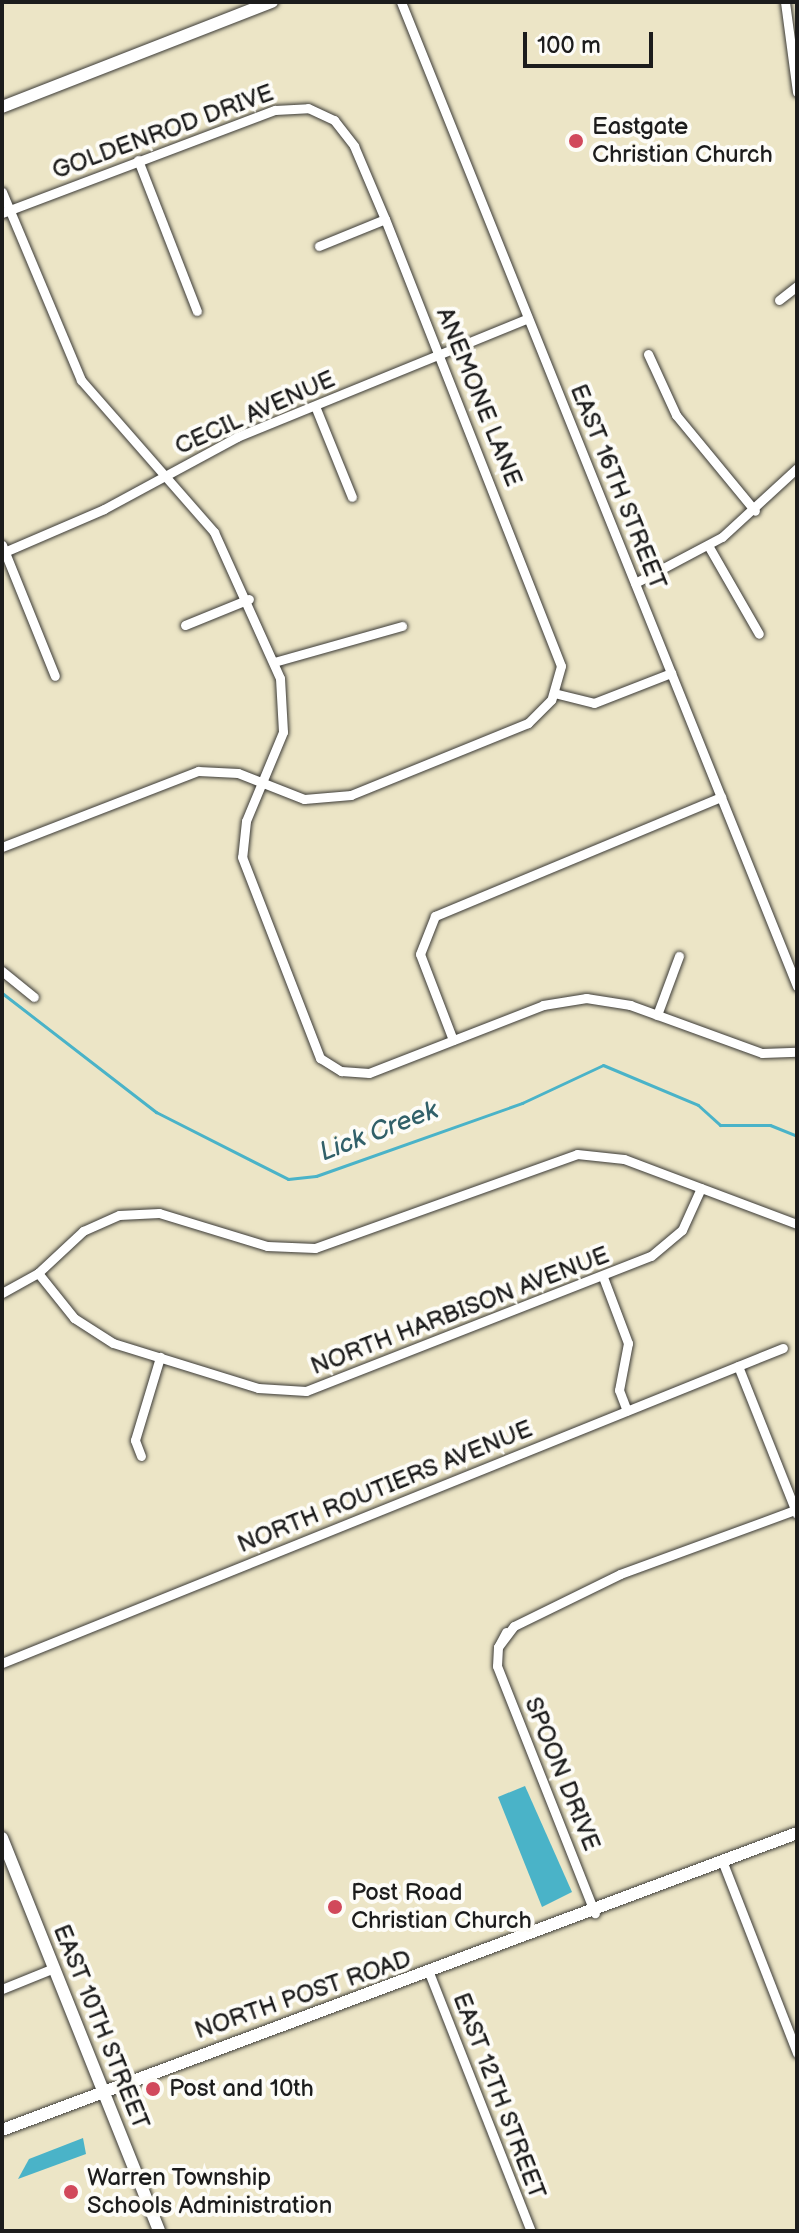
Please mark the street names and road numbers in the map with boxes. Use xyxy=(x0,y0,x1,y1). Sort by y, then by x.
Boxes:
street label: GOLDENROD DRIVE xyxy=(48,79,278,185)
street label: ANEMONE LANE xyxy=(430,303,528,491)
street label: CECIL AVENUE xyxy=(171,365,339,461)
street label: EAST 16TH STREET xyxy=(564,380,672,594)
street label: NORTH HARBISON AVENUE xyxy=(307,1241,613,1381)
street label: NORTH ROUTIERS AVENUE xyxy=(233,1415,537,1559)
street label: SPOON DRIVE xyxy=(518,1693,606,1855)
street label: EAST 10TH STREET xyxy=(47,1920,155,2134)
street label: NORTH POST ROAD xyxy=(191,1944,415,2046)
street label: EAST 12TH STREET xyxy=(446,1989,552,2203)

